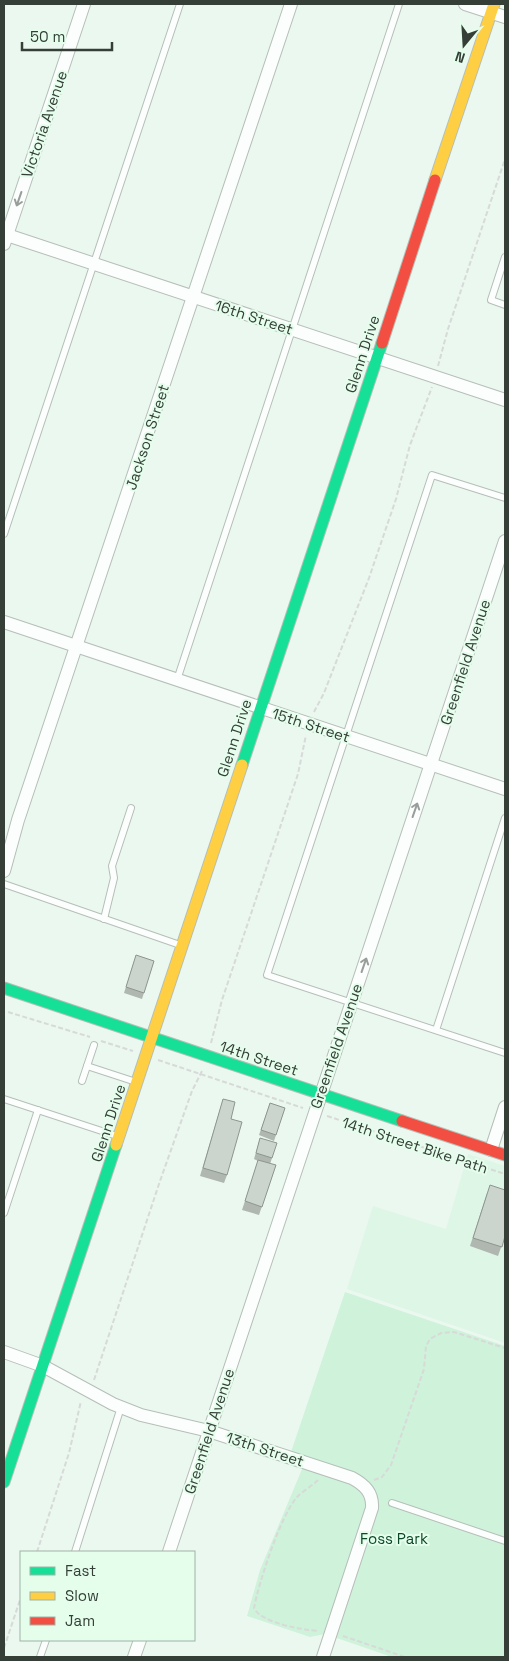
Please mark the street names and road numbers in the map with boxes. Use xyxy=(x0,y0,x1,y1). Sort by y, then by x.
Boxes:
street label: Victoria Avenue xyxy=(17,68,71,180)
street label: 16th Street xyxy=(212,295,296,339)
street label: Glenn Drive xyxy=(341,313,384,395)
street label: Jackson Street xyxy=(121,382,173,492)
street label: Greenfield Avenue xyxy=(436,597,494,727)
street label: Glenn Drive xyxy=(213,697,256,779)
street label: 15th Street xyxy=(270,703,353,747)
street label: Greenfield Avenue xyxy=(306,981,366,1111)
street label: 14th Street xyxy=(217,1036,301,1080)
street label: Glenn Drive xyxy=(87,1082,130,1164)
street label: 14th Street Bike Path xyxy=(340,1112,490,1178)
street label: Greenfield Avenue xyxy=(180,1366,238,1496)
street label: 13th Street xyxy=(223,1427,307,1471)

